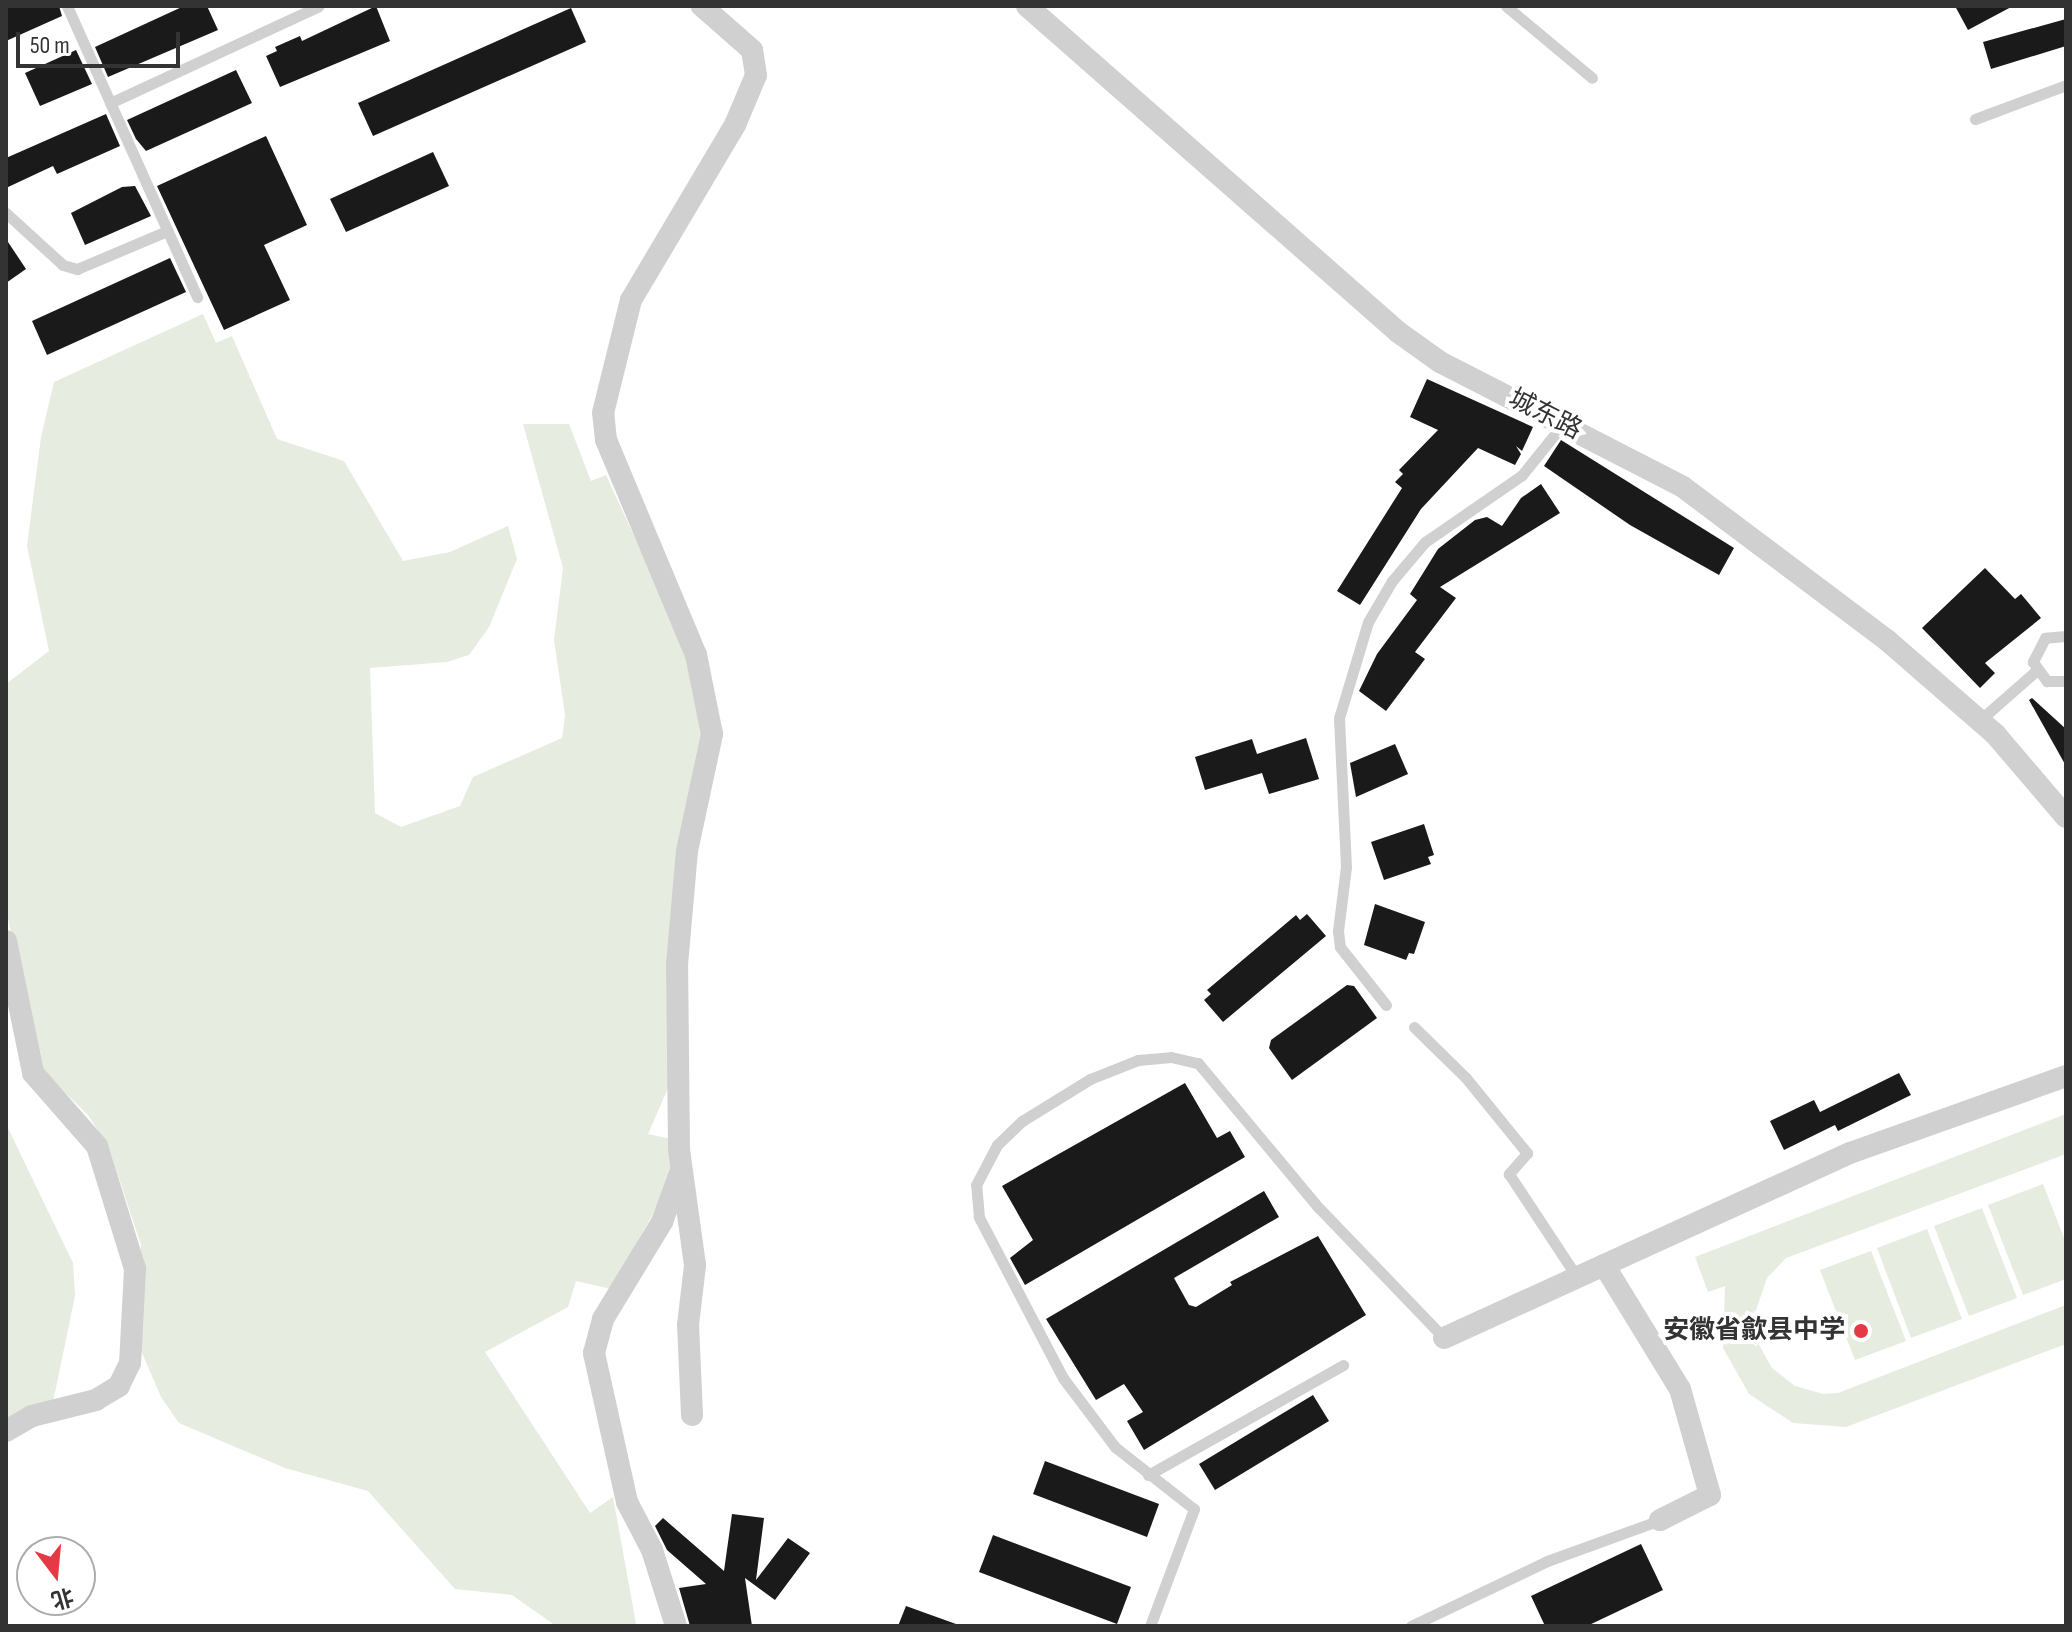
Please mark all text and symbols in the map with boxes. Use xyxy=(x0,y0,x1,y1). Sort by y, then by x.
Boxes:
scale bar xyxy=(20,16,184,66)
text: 50 m xyxy=(30,31,70,60)
street label: 城东路 xyxy=(1503,383,1587,447)
place label: 安徽省歙县中学 xyxy=(1663,1315,1845,1347)
marker: 安徽省歙县中学 xyxy=(1852,1322,1870,1340)
north arrow xyxy=(16,1536,96,1616)
text: 北 xyxy=(48,1582,77,1614)

